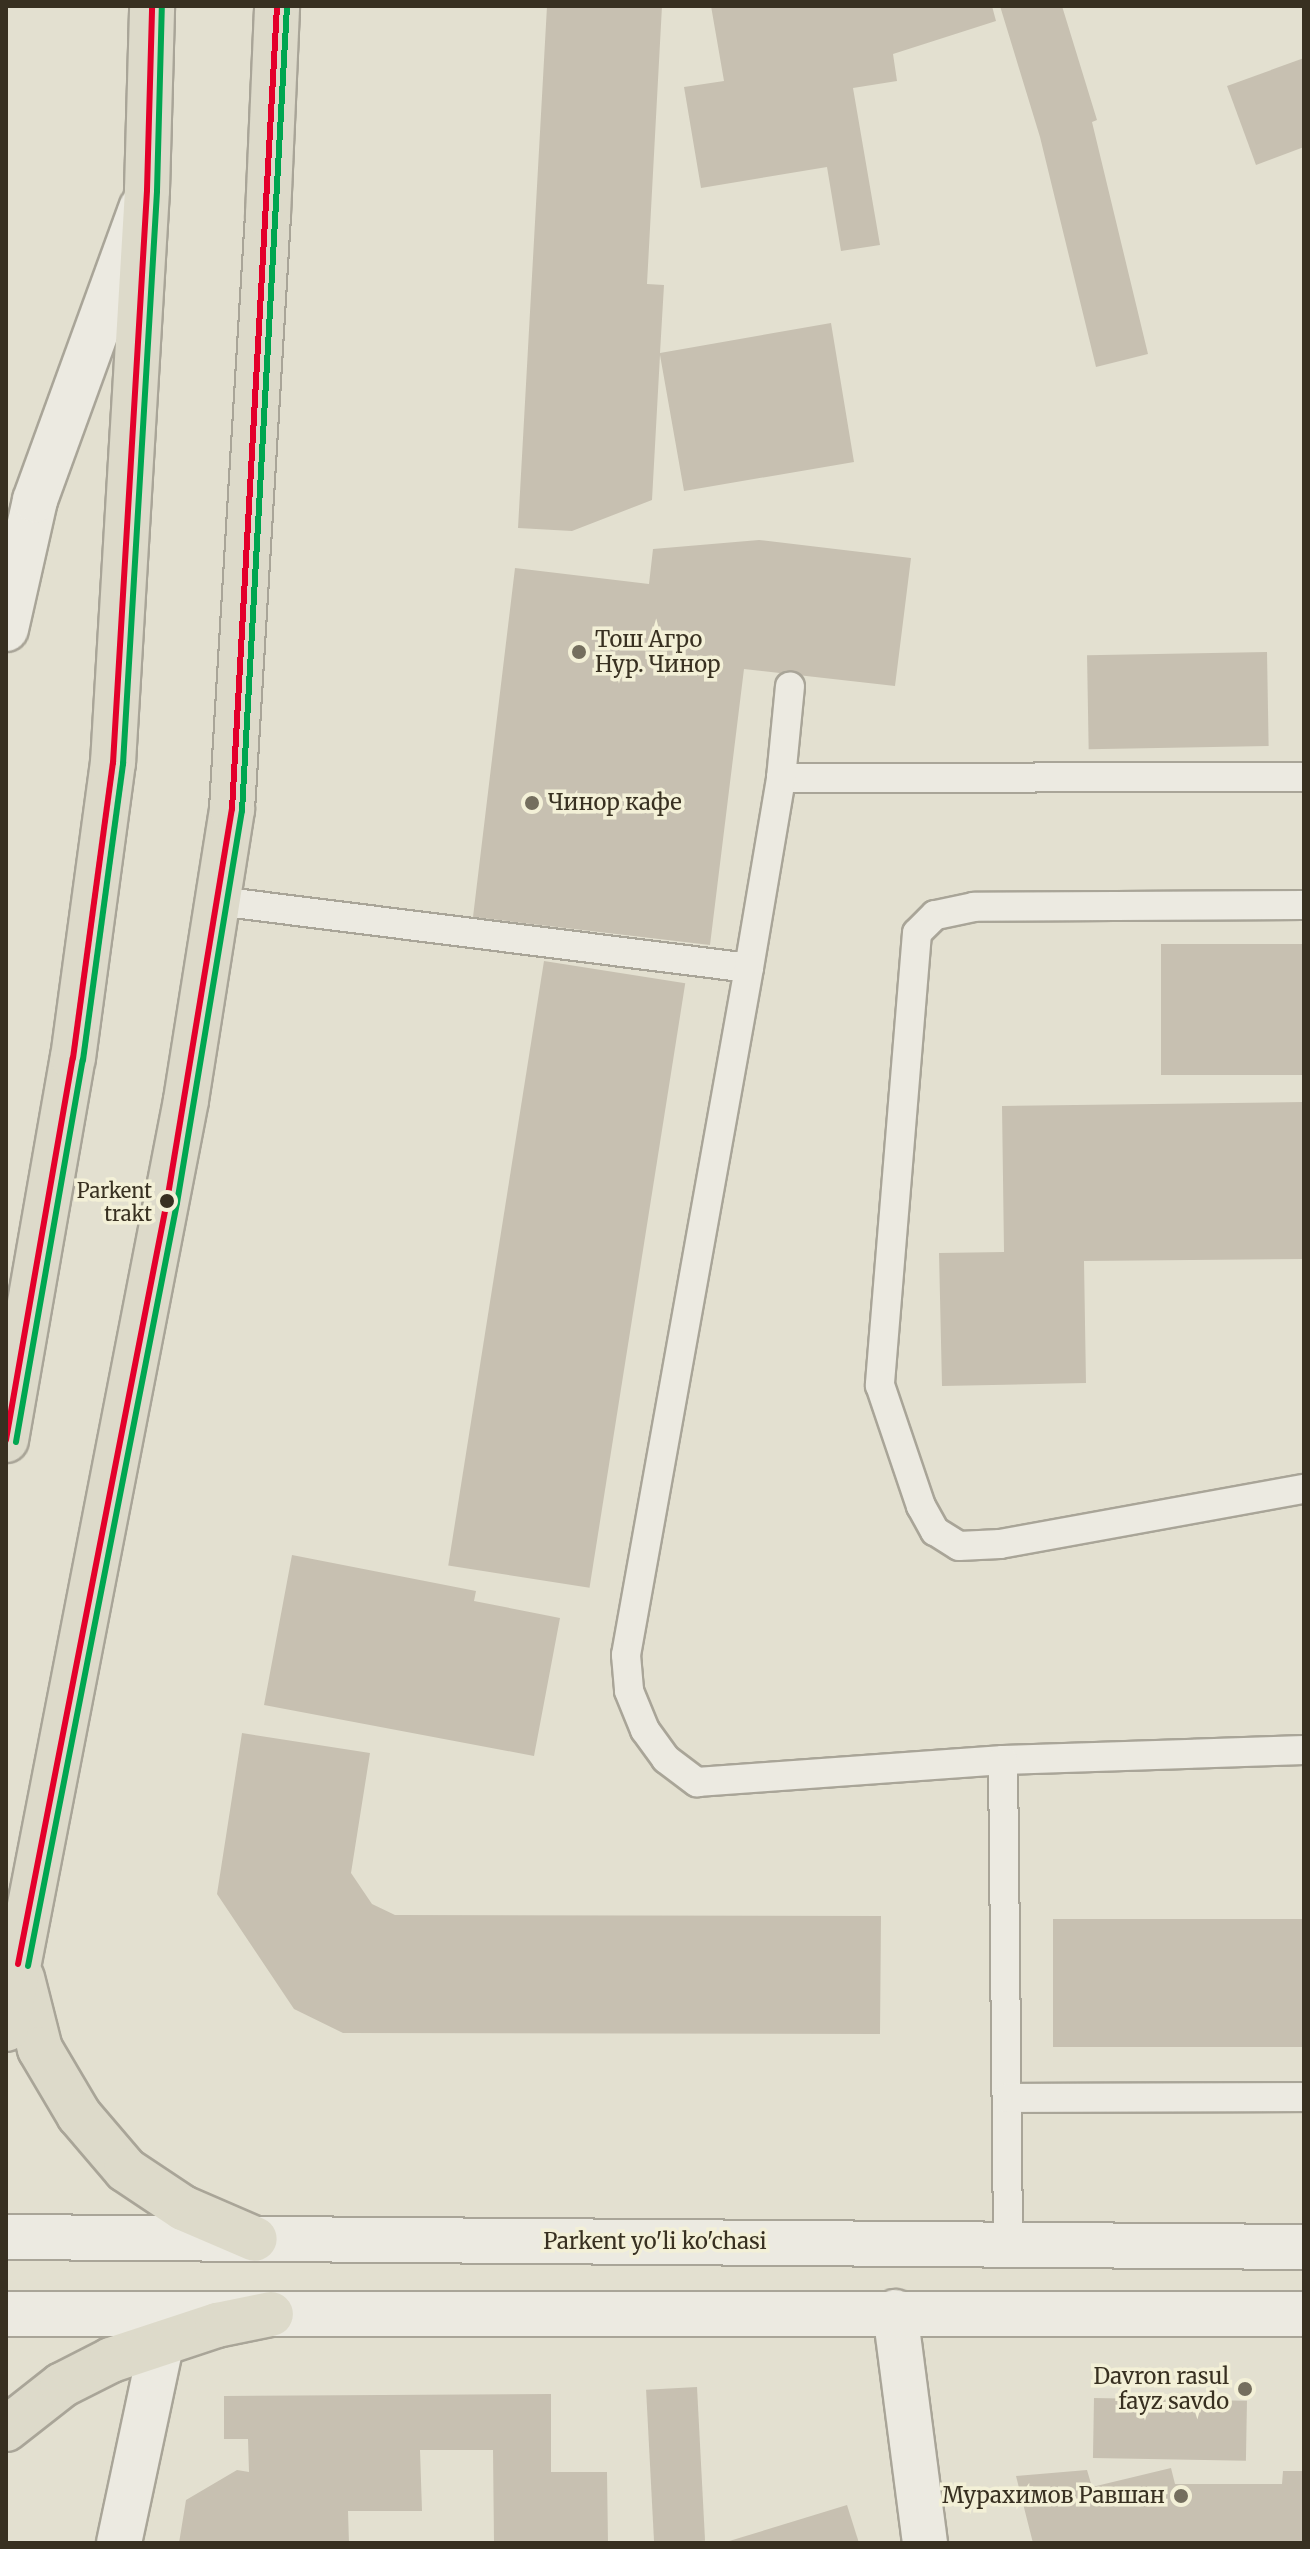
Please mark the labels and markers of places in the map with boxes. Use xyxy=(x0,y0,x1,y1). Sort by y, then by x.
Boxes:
place label: Тош Агро Нур. Чинор xyxy=(595,626,721,678)
marker: Тош Агро Нур. Чинор xyxy=(570,643,588,661)
place label: Чинор кафе xyxy=(548,790,682,816)
marker: Чинор кафе xyxy=(523,794,541,812)
place label: Parkent trakt xyxy=(77,1178,152,1225)
marker: Parkent trakt xyxy=(159,1193,175,1209)
place label: Davron rasul fayz savdo xyxy=(1094,2363,1229,2414)
marker: Davron rasul fayz savdo xyxy=(1236,2380,1254,2398)
place label: Мурахимов Равшан xyxy=(942,2483,1165,2509)
marker: Мурахимов Равшан xyxy=(1172,2487,1190,2505)

